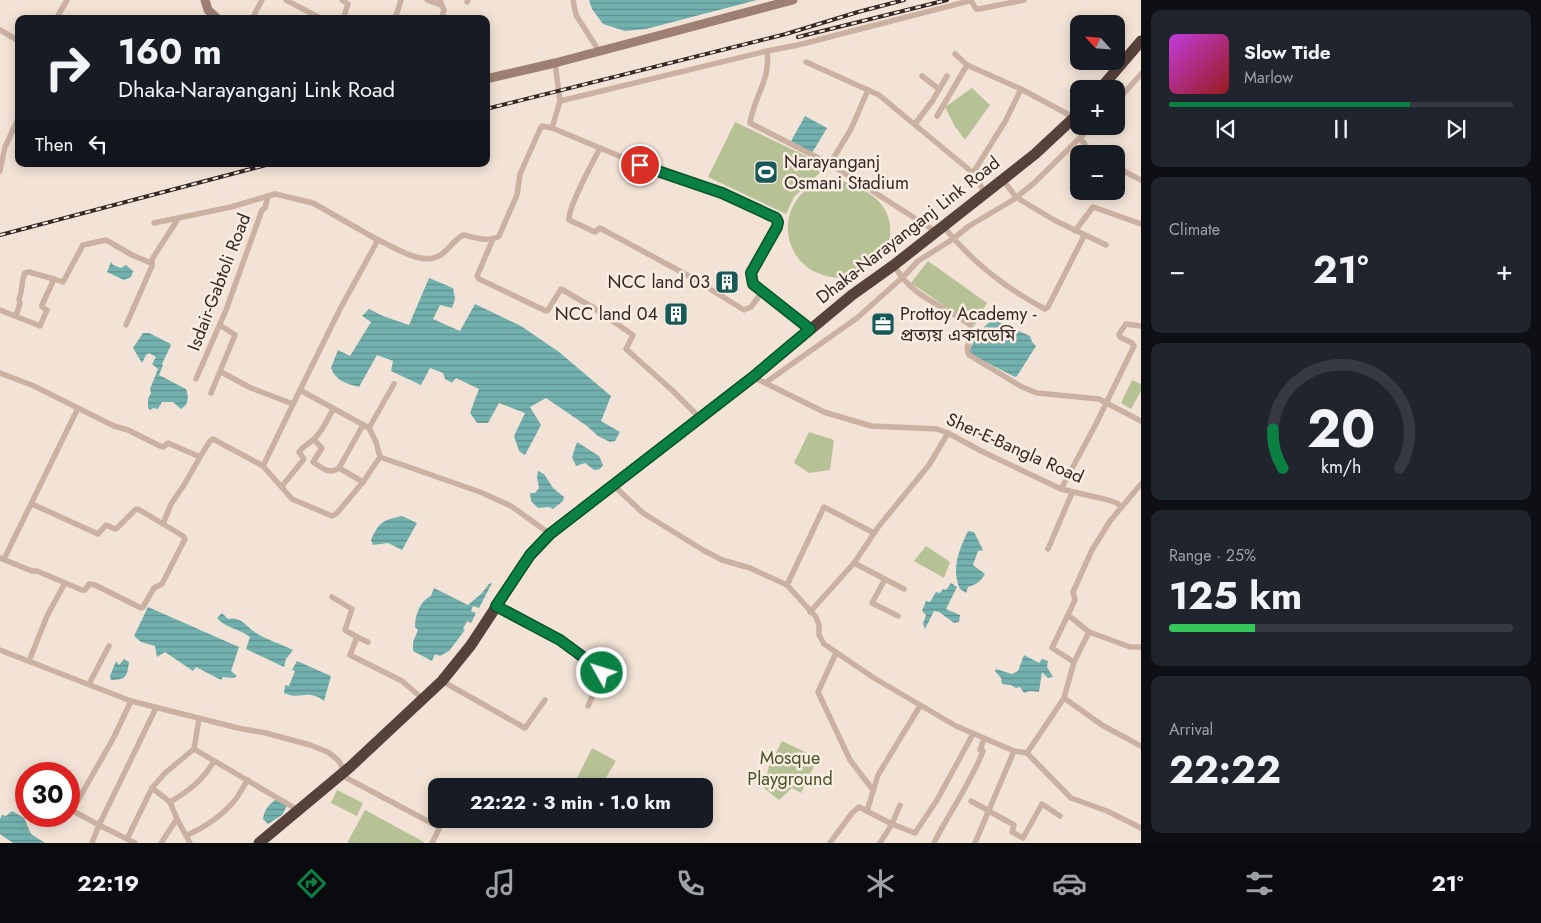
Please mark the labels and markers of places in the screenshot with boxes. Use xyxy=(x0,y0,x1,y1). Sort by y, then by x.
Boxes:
pin xyxy=(619,144,661,186)
place label: Narayanganj Osmani Stadium xyxy=(784,149,909,196)
sports icon: Narayanganj Osmani Stadium xyxy=(753,159,779,185)
place label: NCC land 03 xyxy=(607,269,710,295)
building icon: NCC land 03 xyxy=(714,269,740,295)
place label: NCC land 04 xyxy=(555,301,658,327)
building icon: NCC land 04 xyxy=(663,301,689,327)
place label: Prottoy Academy - প্রত্যয় একাডেমি xyxy=(900,301,1037,348)
office icon: Prottoy Academy - প্রত্যয় একাডেমি xyxy=(870,311,896,337)

